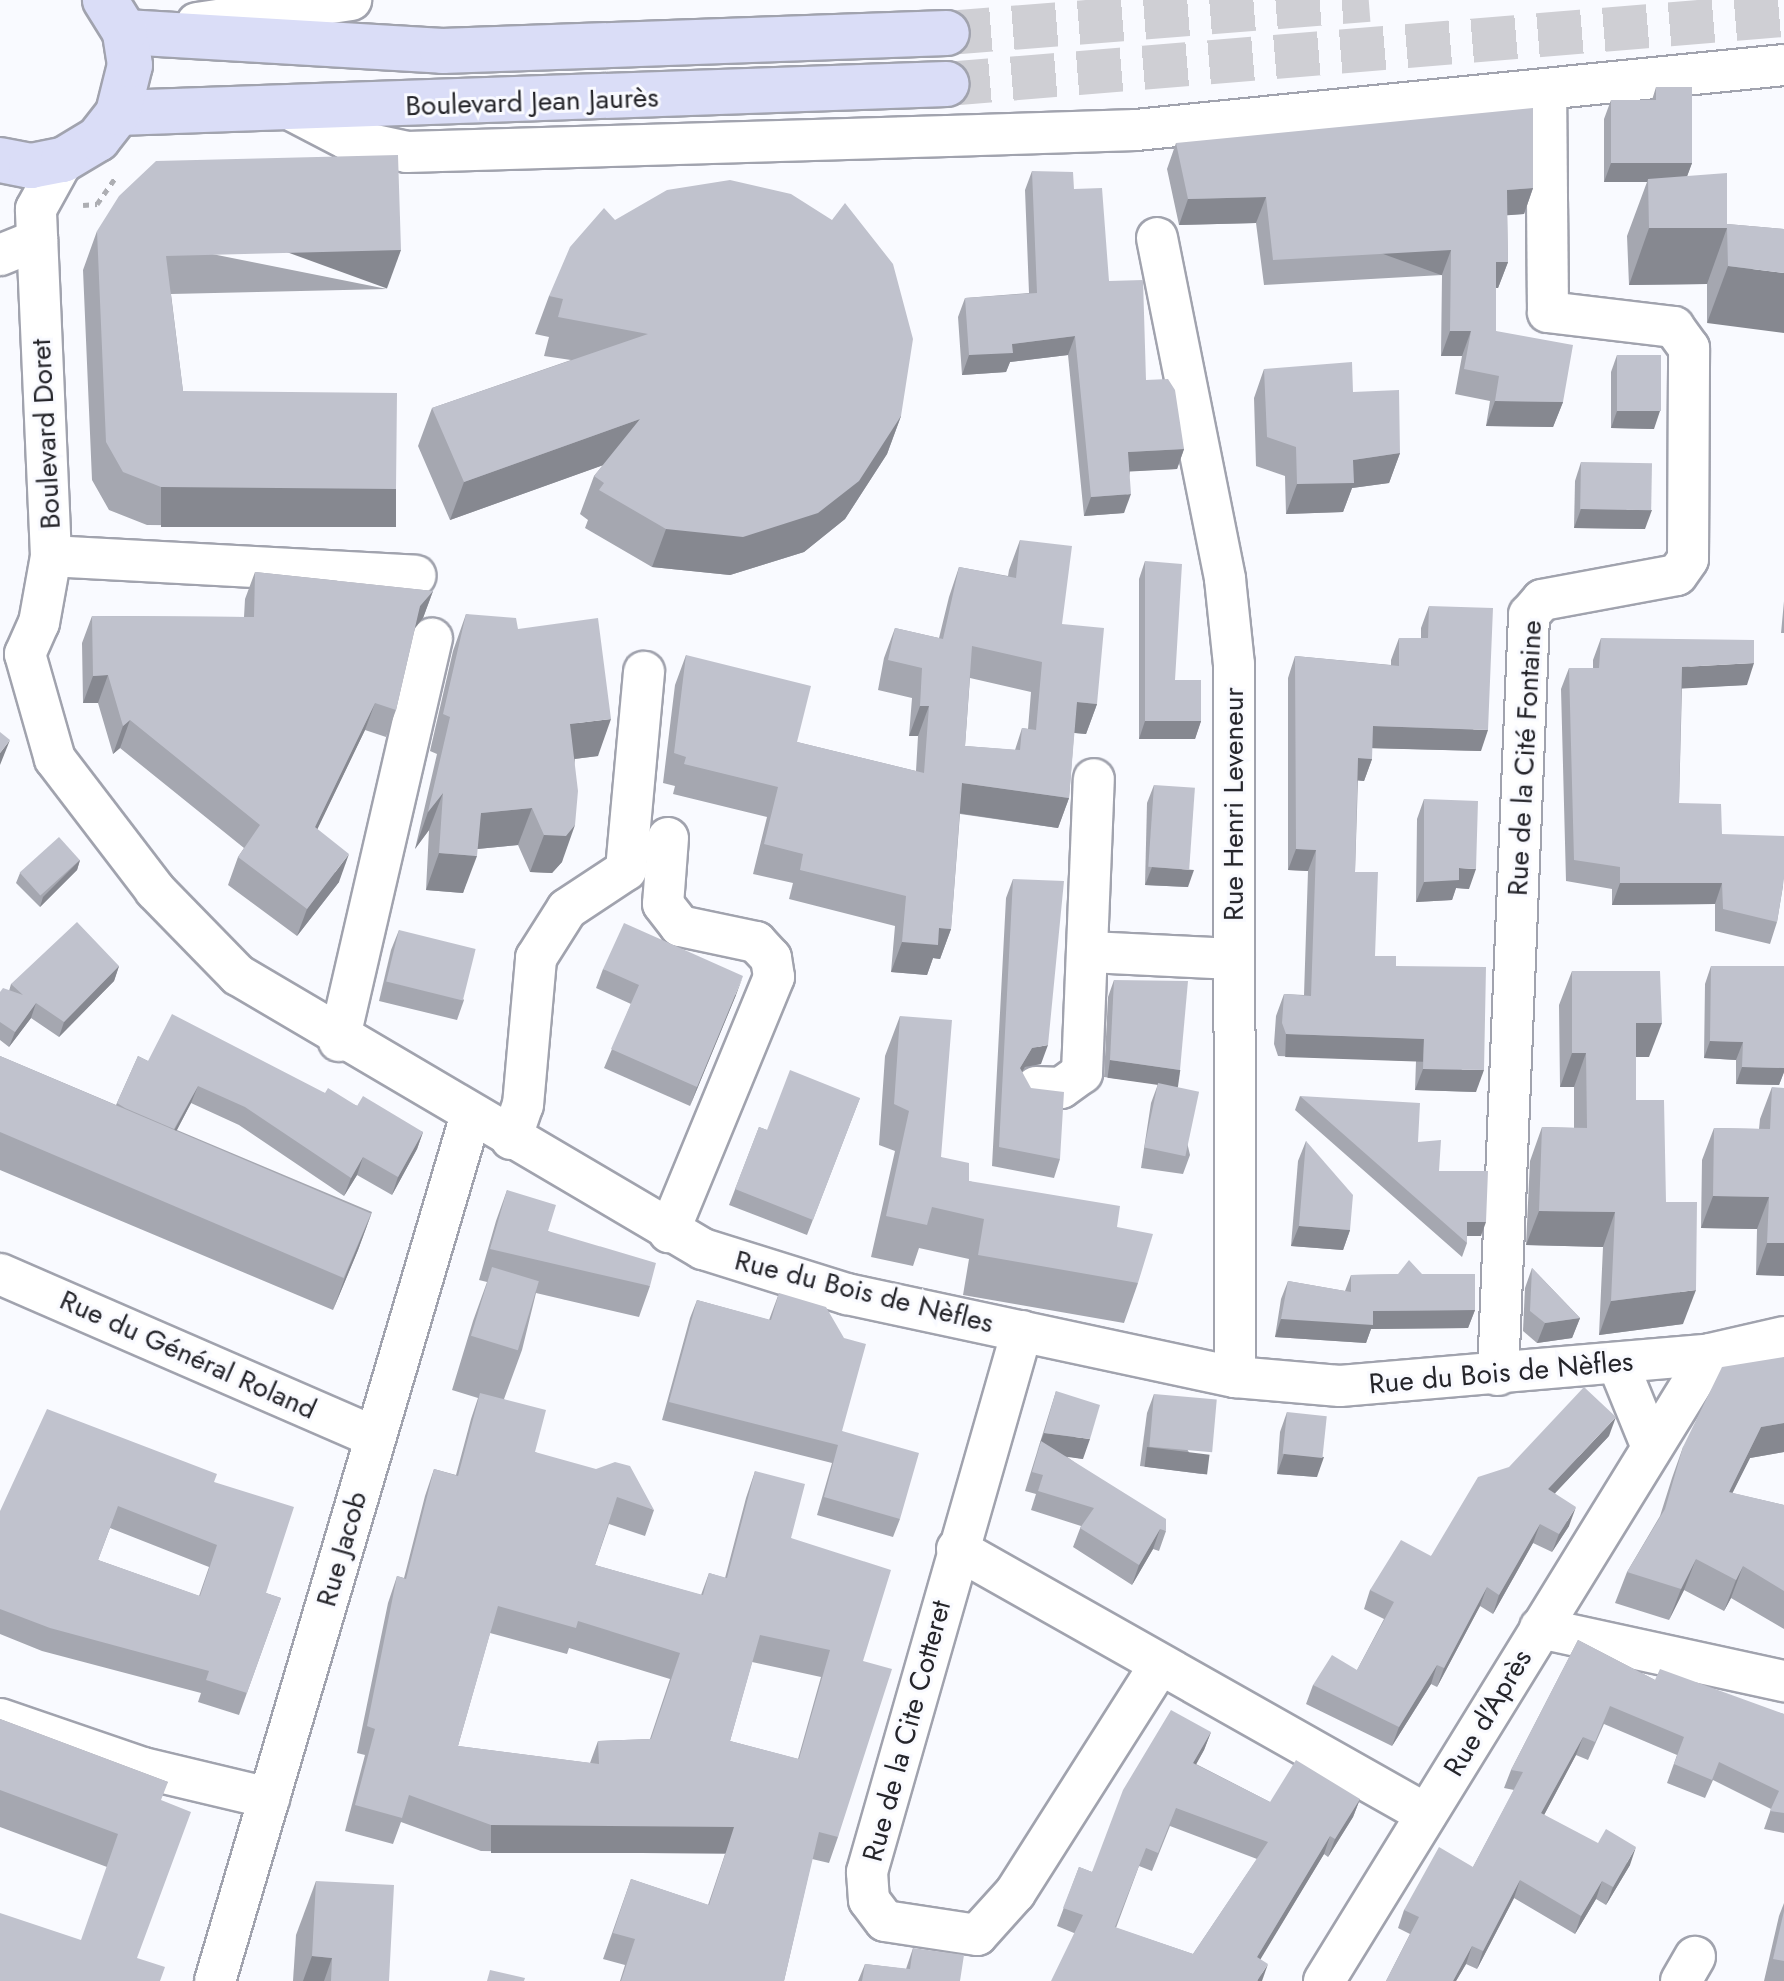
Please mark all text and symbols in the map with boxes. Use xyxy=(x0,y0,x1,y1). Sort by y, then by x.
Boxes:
street label: Boulevard Jean Jaurès xyxy=(405,81,659,123)
street label: Boulevard Doret xyxy=(24,338,68,530)
street label: Rue de la Cité Fontaine xyxy=(1501,619,1549,897)
street label: Rue Henri Leveneur xyxy=(1217,687,1251,921)
street label: Rue du Bois de Nèfles xyxy=(731,1244,997,1340)
street label: Rue du Général Roland xyxy=(55,1283,321,1427)
street label: Rue du Bois de Nèfles xyxy=(1367,1345,1635,1401)
street label: Rue Jacob xyxy=(310,1488,374,1610)
street label: Rue de la Cite Cotteret xyxy=(856,1597,958,1865)
street label: Rue d'Après xyxy=(1437,1643,1539,1783)

